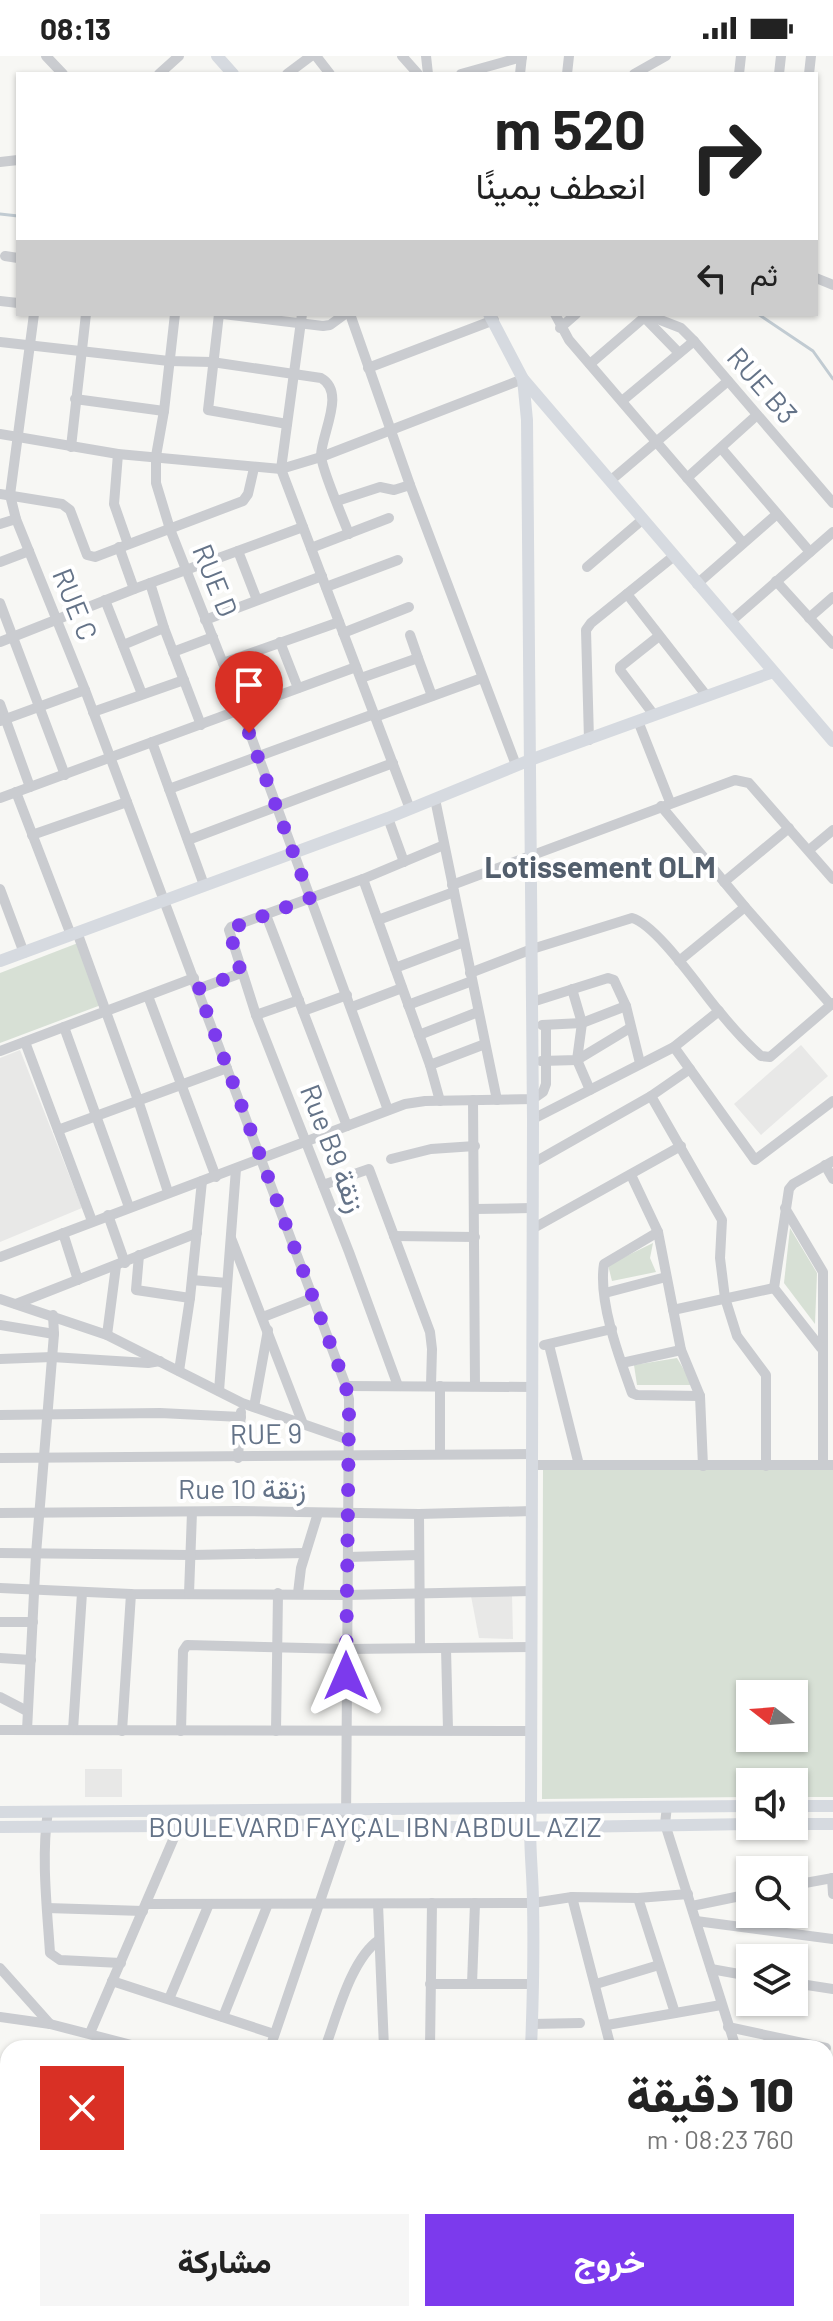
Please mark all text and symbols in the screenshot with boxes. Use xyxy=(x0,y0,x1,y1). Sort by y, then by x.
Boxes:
text: 08:13 xyxy=(40,10,111,46)
text: 520 m xyxy=(495,94,646,161)
icon: right xyxy=(674,104,778,208)
text: انعطف يمينًا xyxy=(475,163,646,206)
icon: left xyxy=(690,256,734,300)
text: ثم xyxy=(750,256,778,292)
street label: RUE B3 xyxy=(721,340,805,430)
street label: RUE D xyxy=(186,539,246,621)
street label: RUE C xyxy=(46,563,106,645)
pin xyxy=(215,651,283,733)
icon: arrive xyxy=(227,663,271,707)
district label: Lotissement OLM xyxy=(484,848,716,884)
street label: Rue B9 زنقة xyxy=(292,1079,374,1218)
street label: RUE 9 xyxy=(229,1415,303,1451)
street label: Rue 10 زنقة xyxy=(178,1471,306,1507)
position arrow xyxy=(304,1634,388,1718)
north arrow xyxy=(736,1680,808,1752)
map controls xyxy=(736,1680,808,2016)
button: sound xyxy=(736,1768,808,1840)
street label: BOULEVARD FAYÇAL IBN ABDUL AZIZ xyxy=(148,1809,602,1843)
button: search xyxy=(736,1856,808,1928)
button: layers xyxy=(736,1944,808,2016)
text: 10 دقيقة xyxy=(626,2064,794,2122)
button: close xyxy=(40,2066,124,2150)
text: 760 m · 08:23 xyxy=(647,2123,794,2154)
button: مشاركة xyxy=(40,2214,409,2306)
button: خروج xyxy=(425,2214,794,2306)

